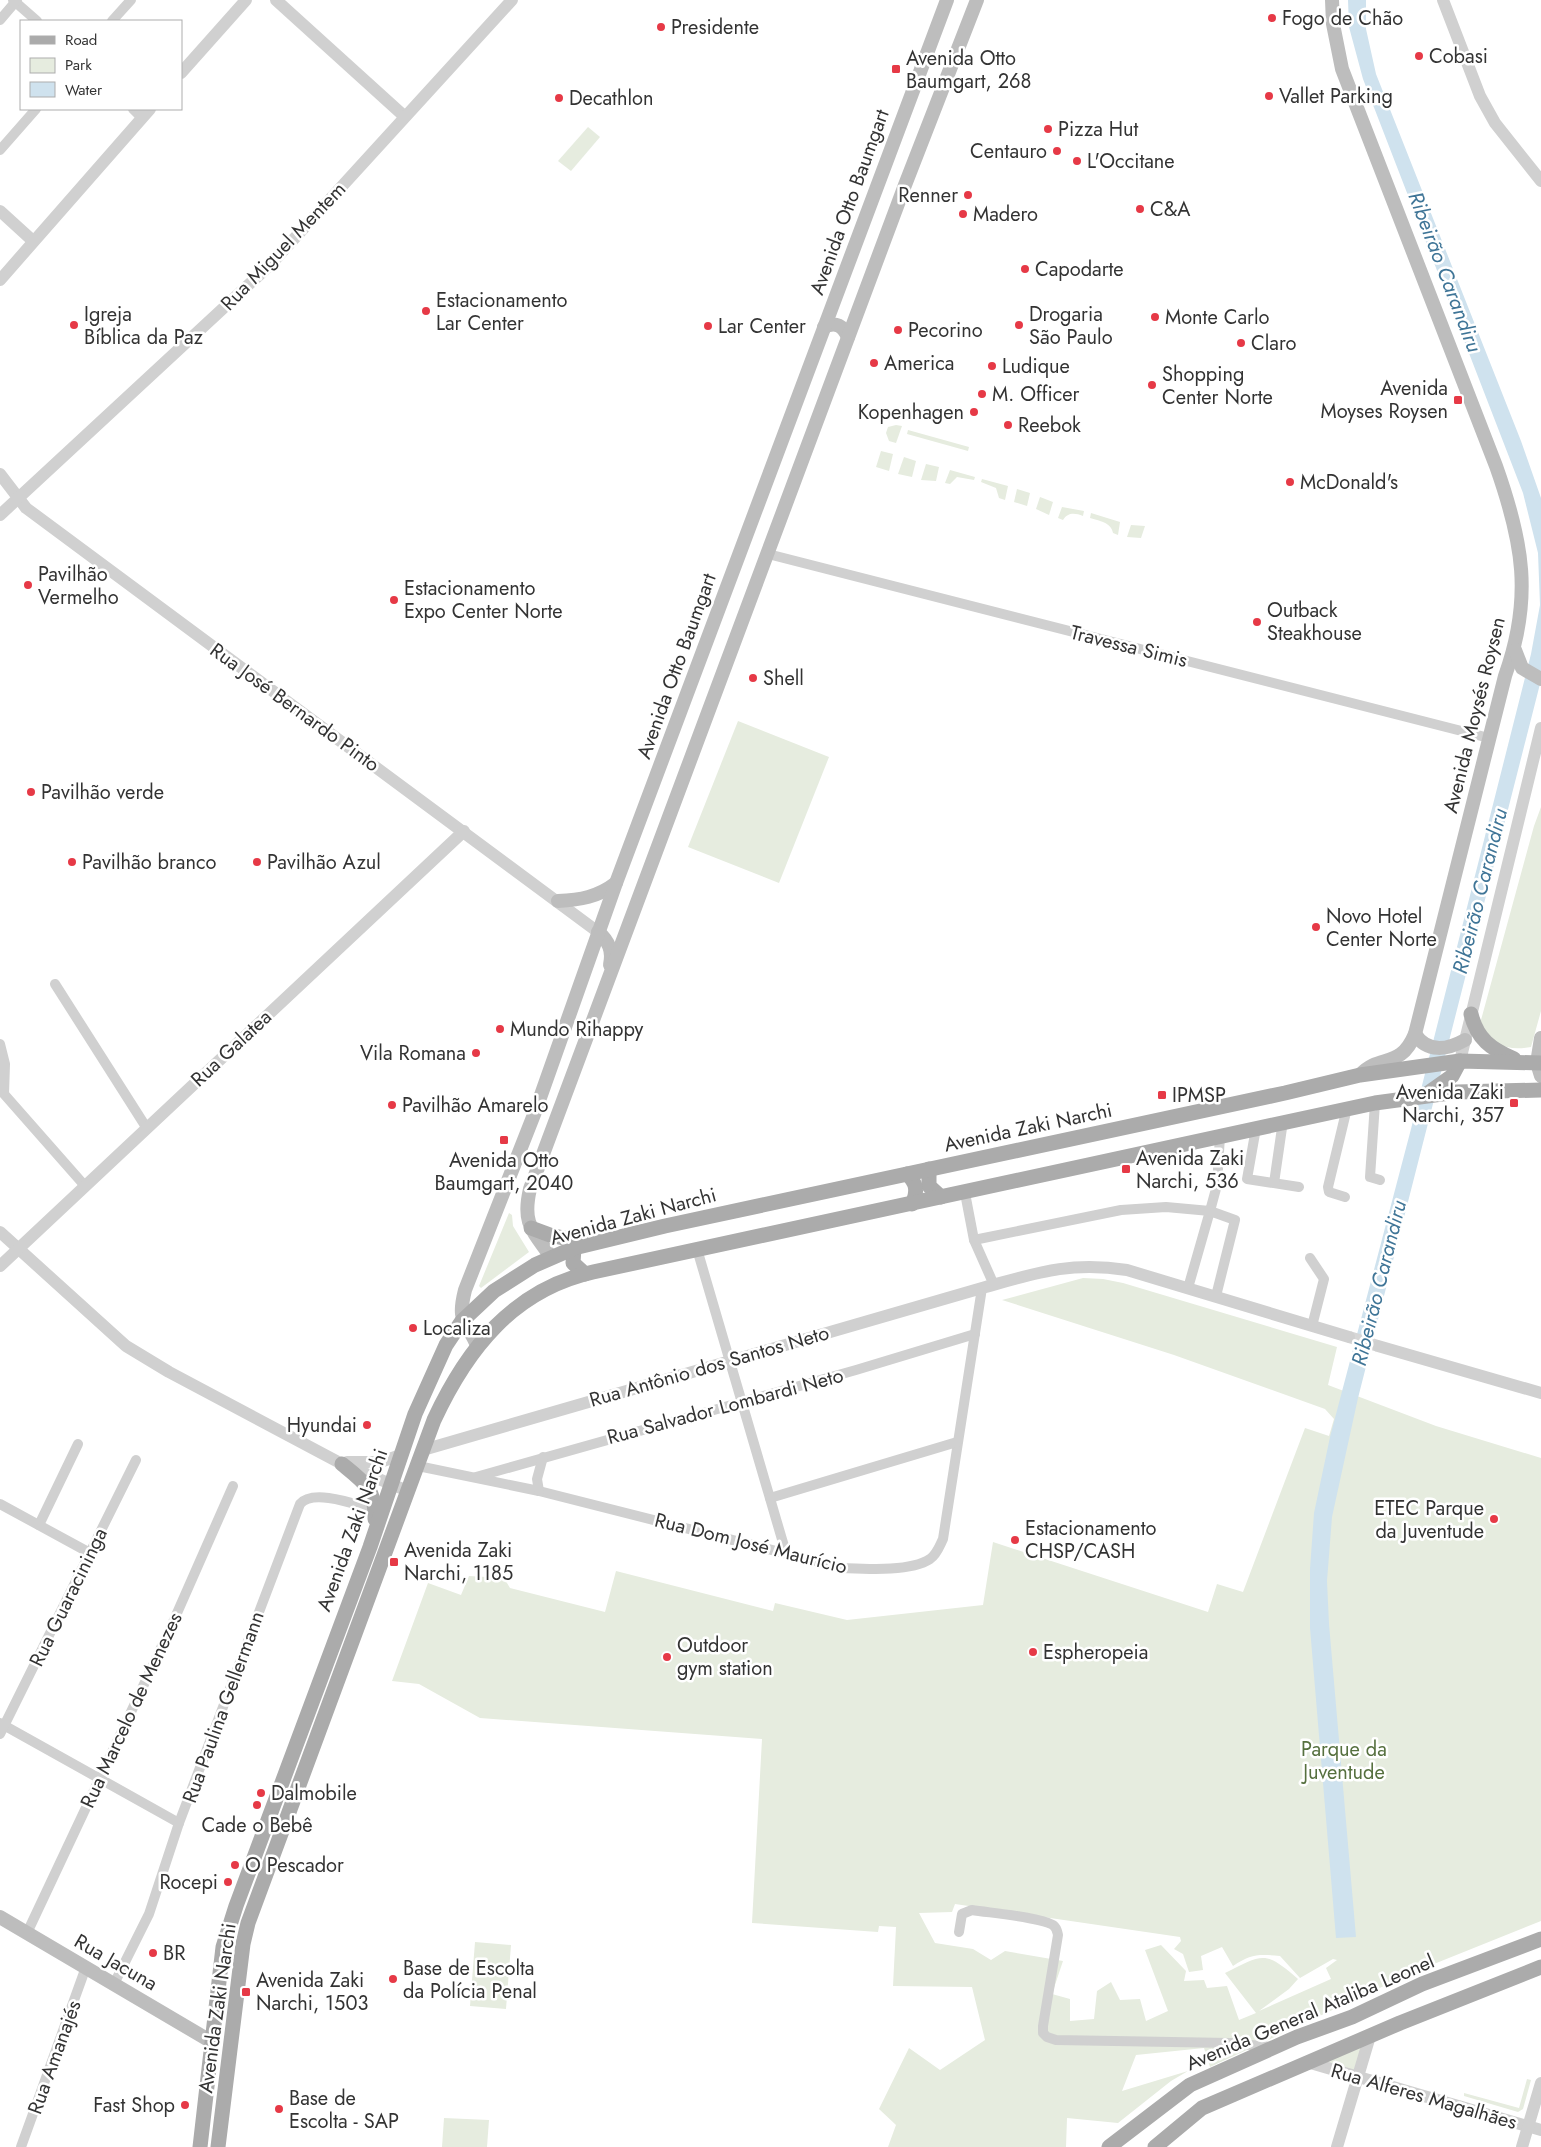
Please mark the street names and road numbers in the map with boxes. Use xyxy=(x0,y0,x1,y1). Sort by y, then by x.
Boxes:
street label: Avenida Otto Baumgart xyxy=(802,105,897,299)
street label: Rua Miguel Mentem xyxy=(214,175,353,317)
street label: Avenida Otto Baumgart xyxy=(629,569,724,763)
street label: Avenida Moysés Roysen xyxy=(1436,614,1513,816)
street label: Travessa Simis xyxy=(1067,618,1190,675)
street label: Rua José Bernardo Pinto xyxy=(204,636,386,779)
street label: Rua Galatea xyxy=(184,1003,278,1094)
street label: Avenida Zaki Narchi xyxy=(941,1096,1115,1159)
street label: Avenida Zaki Narchi xyxy=(547,1180,720,1253)
street label: Rua Antônio dos Santos Neto xyxy=(586,1318,832,1415)
street label: Rua Salvador Lombardi Neto xyxy=(604,1361,847,1452)
street label: Avenida Zaki Narchi xyxy=(310,1445,395,1616)
street label: Rua Dom José Maurício xyxy=(652,1506,850,1581)
street label: Rua Guaracininga xyxy=(22,1523,115,1672)
street label: Rua Paulina Gellermann xyxy=(175,1607,272,1807)
street label: Rua Marcelo de Menezes xyxy=(73,1608,190,1813)
street label: Avenida Zaki Narchi xyxy=(191,1921,244,2095)
street label: Rua Jacuna xyxy=(69,1927,163,1998)
street label: Avenida General Ataliba Leonel xyxy=(1181,1947,1439,2078)
street label: Rua Amanajés xyxy=(20,1996,88,2118)
street label: Rua Alferes Magalhães xyxy=(1328,2056,1520,2137)

